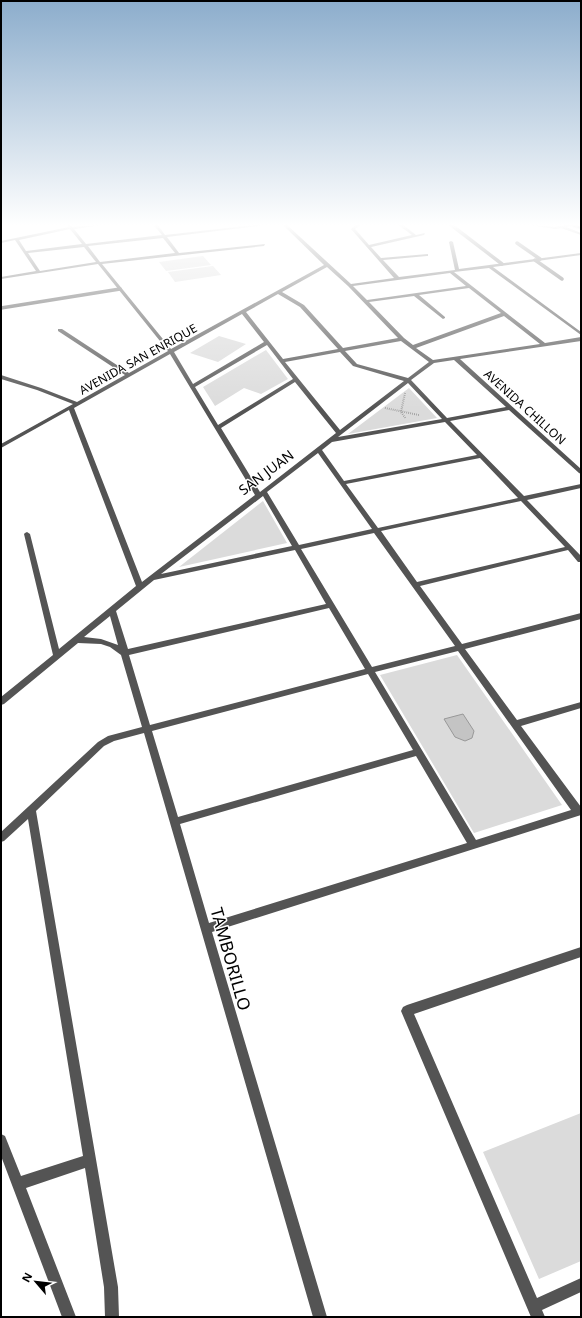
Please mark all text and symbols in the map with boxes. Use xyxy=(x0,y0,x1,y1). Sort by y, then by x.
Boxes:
street label: AVENIDA SAN ENRIQUE xyxy=(76,320,200,398)
street label: AVENIDA CHILLON xyxy=(480,366,570,448)
street label: SAN JUAN xyxy=(235,445,297,499)
street label: TAMBORILLO xyxy=(205,905,257,1013)
north arrow xyxy=(16,1262,56,1302)
text: N xyxy=(18,1270,35,1285)

